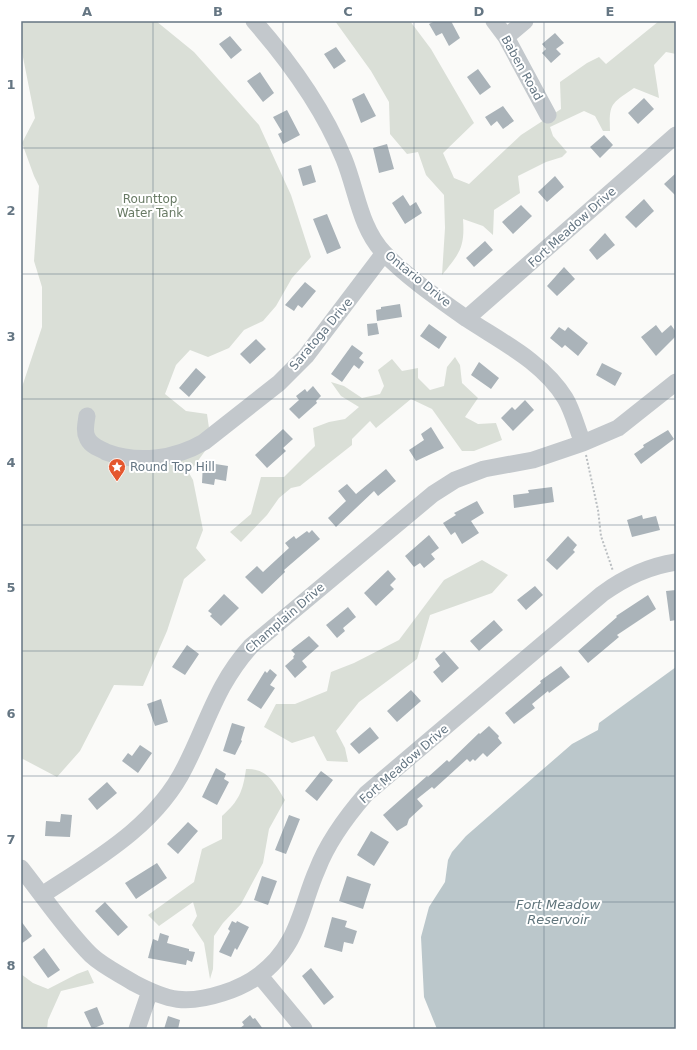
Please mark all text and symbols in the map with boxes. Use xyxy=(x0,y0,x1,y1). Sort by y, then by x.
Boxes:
text: A xyxy=(82,4,92,19)
text: B xyxy=(213,4,223,19)
text: C xyxy=(343,4,353,19)
text: D xyxy=(474,4,485,19)
text: E xyxy=(606,4,614,19)
street label: Baben Road xyxy=(498,33,546,103)
text: 1 xyxy=(6,77,16,92)
street label: Fort Meadow Drive xyxy=(525,184,619,270)
park label: Rounttop Water Tank xyxy=(117,192,183,220)
text: 2 xyxy=(6,203,16,218)
street label: Ontario Drive xyxy=(382,248,454,310)
street label: Saratoga Drive xyxy=(287,295,355,373)
text: 3 xyxy=(6,329,16,344)
text: 4 xyxy=(6,455,16,470)
place icon: Round Top Hill xyxy=(107,457,127,482)
place label: Round Top Hill xyxy=(130,460,215,474)
text: 5 xyxy=(6,580,16,595)
street label: Champlain Drive xyxy=(243,580,327,656)
text: 6 xyxy=(6,706,16,721)
street label: Fort Meadow Drive xyxy=(357,722,451,806)
text: 7 xyxy=(6,832,16,847)
water label: Fort Meadow Reservoir xyxy=(516,897,600,927)
text: 8 xyxy=(6,958,16,973)

